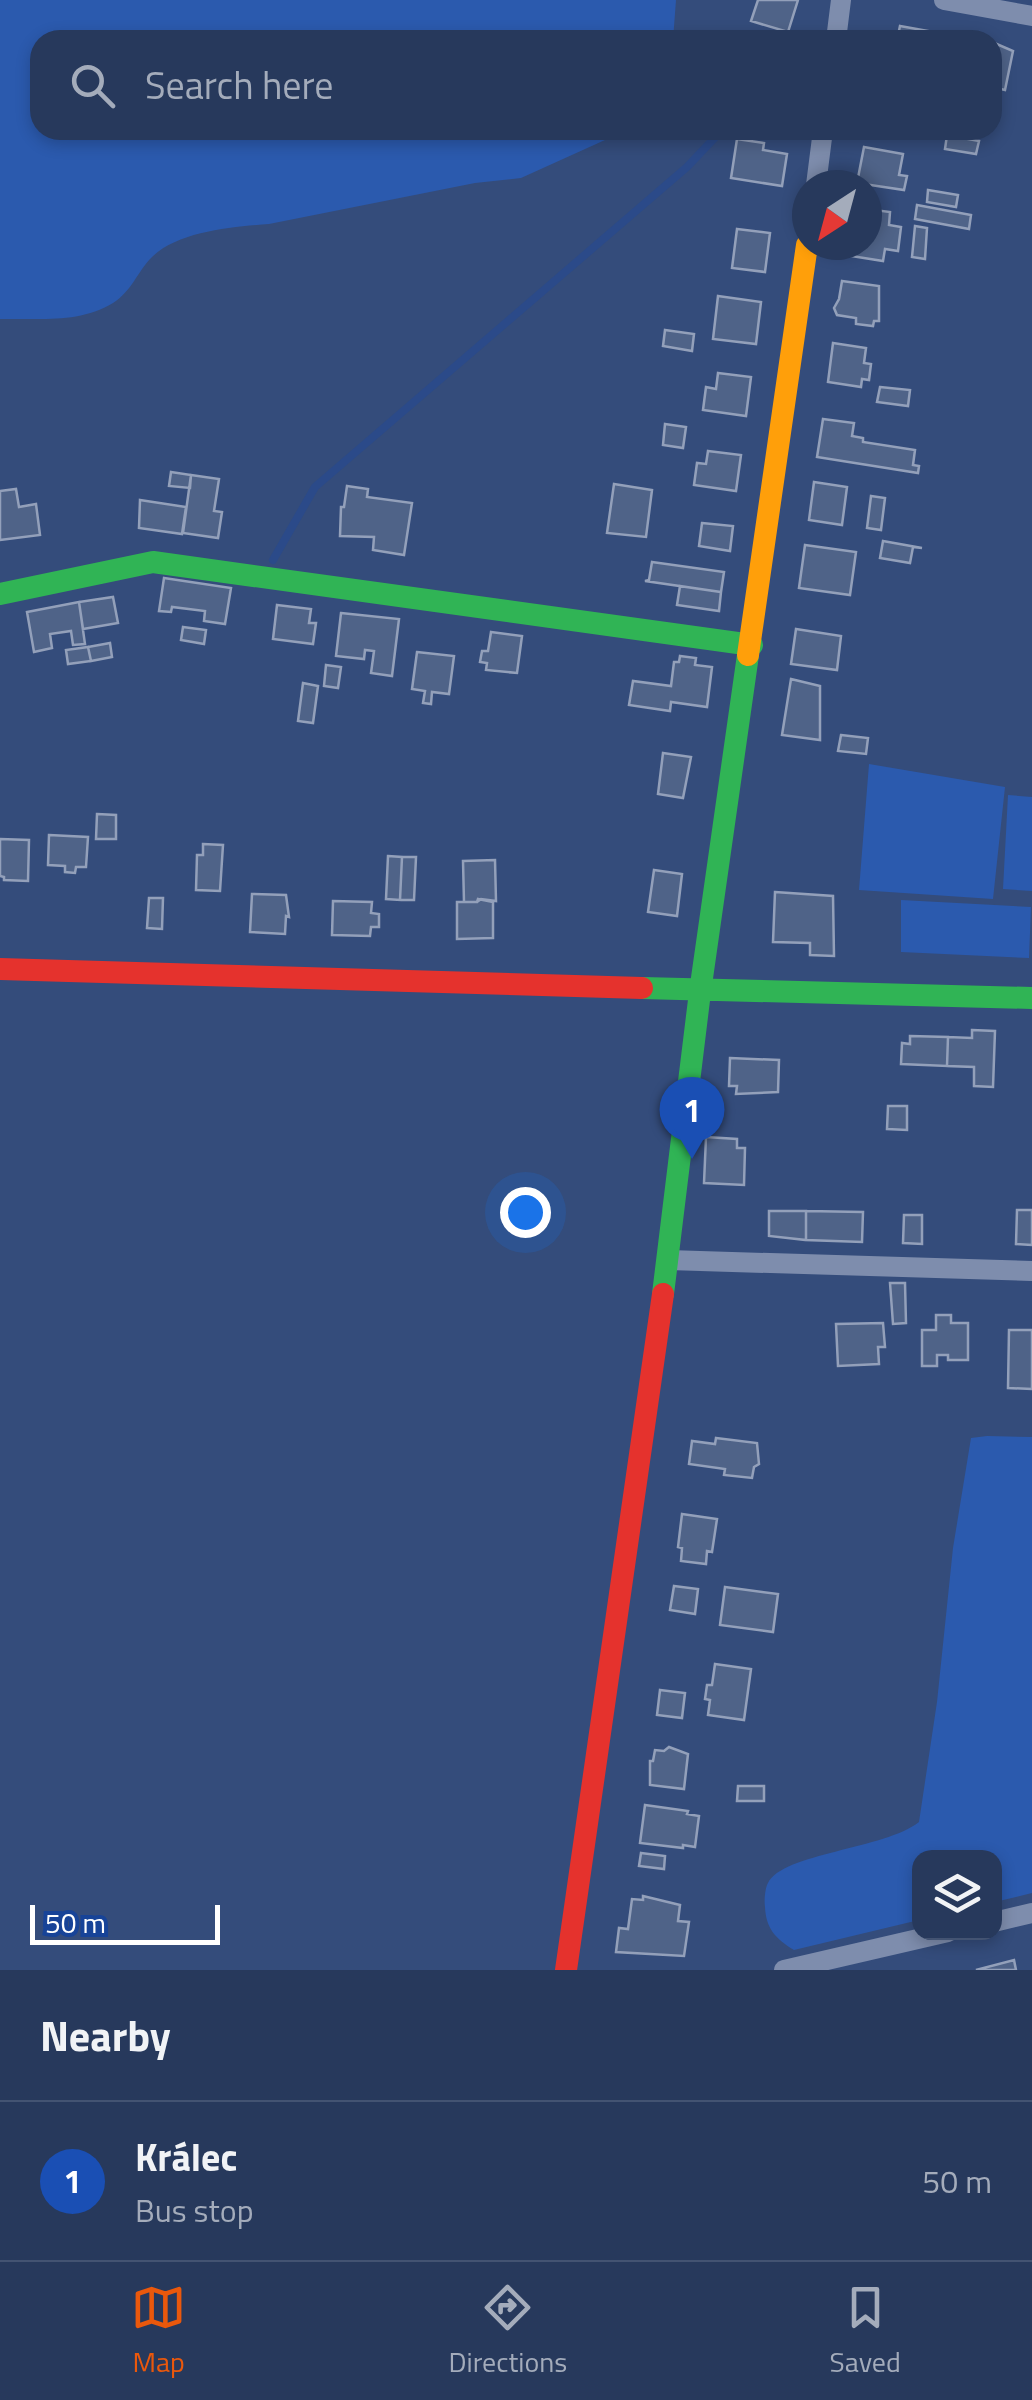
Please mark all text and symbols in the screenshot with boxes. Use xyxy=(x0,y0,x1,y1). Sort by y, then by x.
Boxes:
search box xyxy=(30,30,1002,140)
text: Search here xyxy=(145,56,333,114)
icon: search xyxy=(65,58,120,113)
north arrow xyxy=(792,170,882,260)
pin: 1 xyxy=(660,1076,724,1159)
your location xyxy=(500,1187,551,1238)
map controls xyxy=(912,1850,1002,1940)
button: layers xyxy=(912,1850,1002,1940)
scale bar xyxy=(30,1900,220,1944)
text: 50 m xyxy=(45,1901,106,1944)
text: Nearby xyxy=(40,2003,171,2067)
text: Králec xyxy=(135,2128,237,2186)
text: 1 xyxy=(64,2157,81,2205)
text: 50 m xyxy=(922,2157,992,2205)
text: Bus stop xyxy=(135,2186,254,2234)
tab: Map xyxy=(131,2280,186,2383)
tab: Directions xyxy=(448,2280,567,2383)
tab: Saved xyxy=(830,2280,901,2383)

